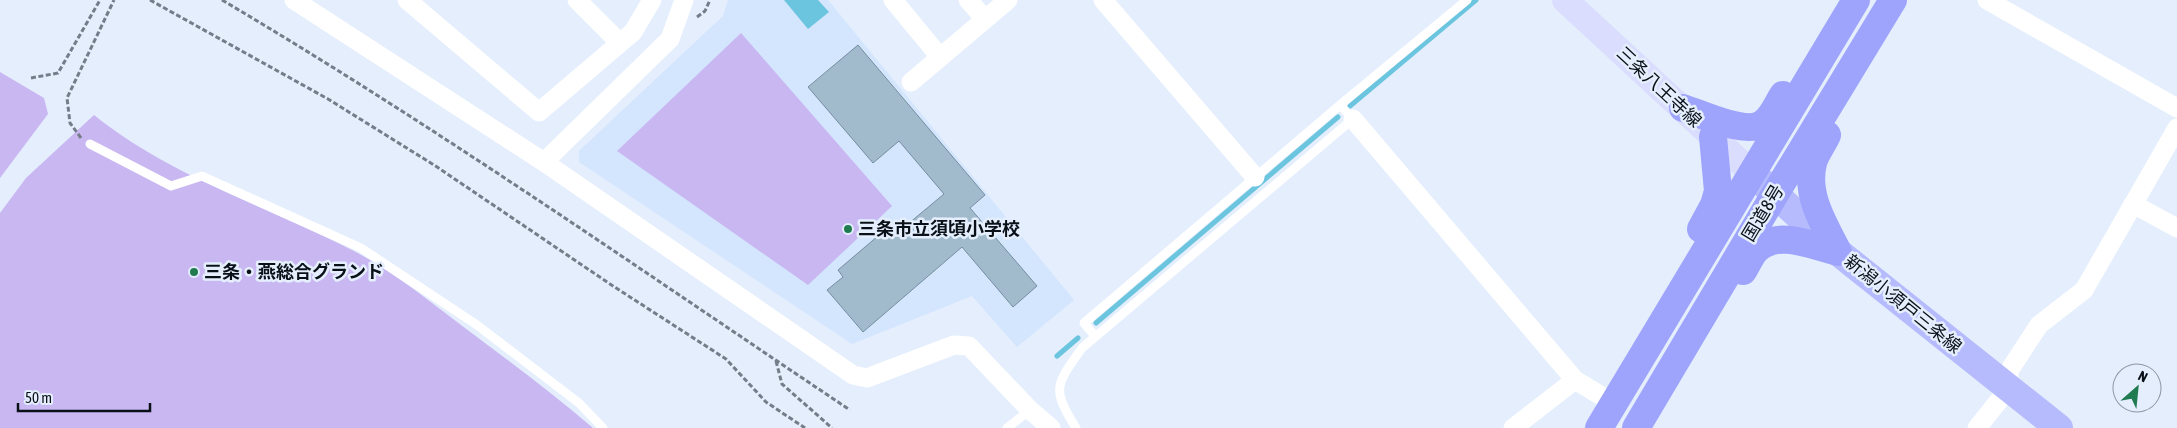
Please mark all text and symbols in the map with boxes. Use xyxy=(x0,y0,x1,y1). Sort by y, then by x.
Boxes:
street label: 三条八王寺線 xyxy=(1613,42,1706,131)
street label: 国道8号 xyxy=(1737,181,1788,245)
place label: 三条市立須頃小学校 xyxy=(858,218,1020,239)
marker: 三条市立須頃小学校 xyxy=(842,223,854,235)
street label: 新潟小須戸三条線 xyxy=(1841,250,1966,357)
place label: 三条・燕総合グランド xyxy=(204,261,384,282)
marker: 三条・燕総合グランド xyxy=(188,266,200,278)
north arrow xyxy=(2112,363,2162,413)
text: N xyxy=(2136,367,2150,385)
scale bar xyxy=(18,380,150,412)
text: 50 m xyxy=(25,389,52,406)

